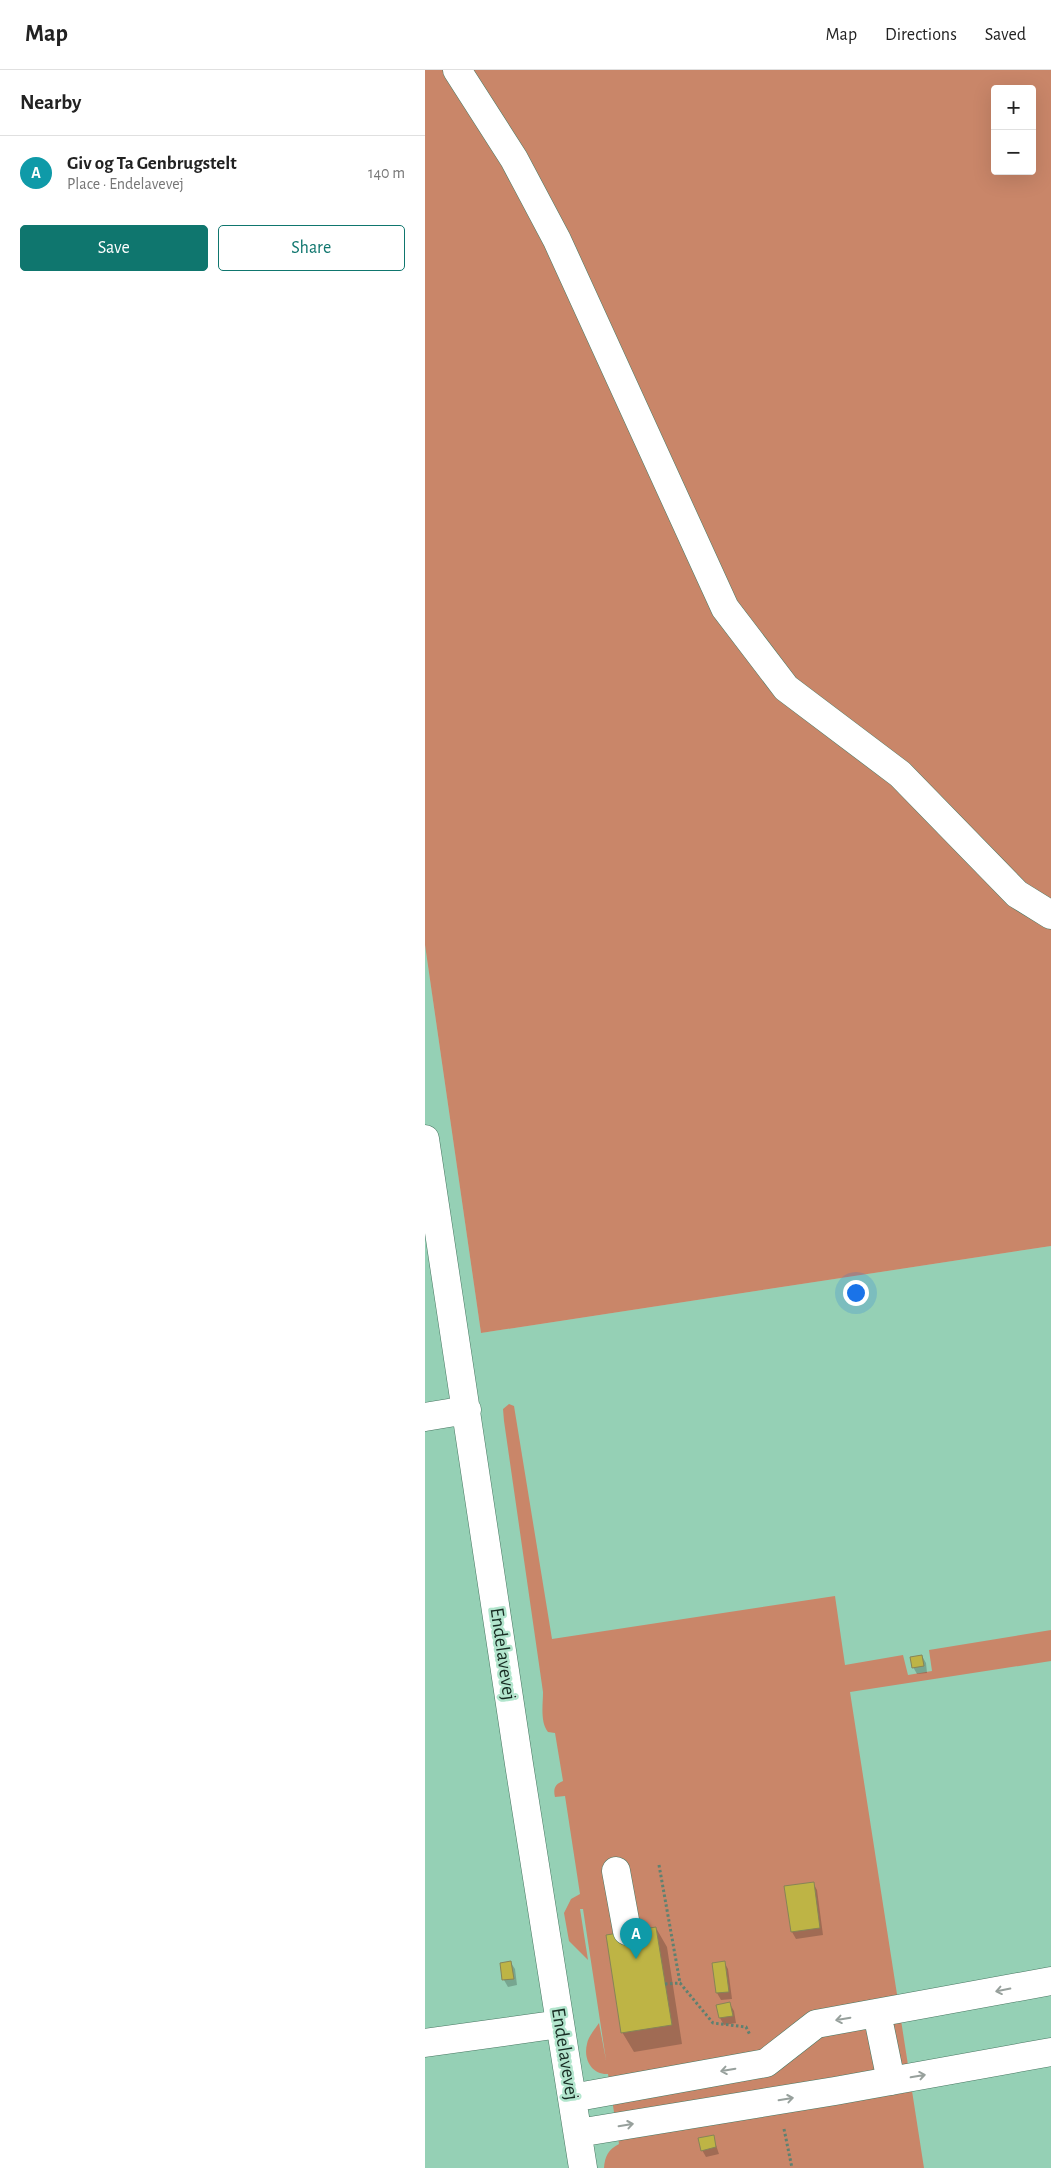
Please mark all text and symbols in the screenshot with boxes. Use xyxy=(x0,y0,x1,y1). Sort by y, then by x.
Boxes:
text: Map xyxy=(25,22,68,46)
text: Map xyxy=(826,26,857,44)
text: Directions xyxy=(885,26,957,44)
text: Saved xyxy=(985,26,1026,44)
map controls xyxy=(991,85,1036,175)
button: + xyxy=(991,85,1036,130)
text: Nearby xyxy=(20,92,81,113)
button: − xyxy=(991,130,1036,175)
text: Giv og Ta Genbrugstelt xyxy=(67,154,237,173)
text: A xyxy=(31,165,41,181)
text: 140 m xyxy=(368,165,405,181)
text: Place · Endelavevej xyxy=(67,176,184,192)
button: Save xyxy=(20,225,208,271)
button: Share xyxy=(218,225,405,271)
your location xyxy=(843,1280,869,1306)
street label: Endelavevej xyxy=(487,1606,519,1702)
pin: A xyxy=(620,1918,652,1959)
one-way arrow xyxy=(995,1985,1011,1995)
street label: Endelavevej xyxy=(548,2006,582,2102)
one-way arrow xyxy=(836,2015,852,2025)
one-way arrow xyxy=(721,2065,737,2075)
one-way arrow xyxy=(909,2071,925,2080)
one-way arrow xyxy=(778,2094,794,2104)
one-way arrow xyxy=(617,2120,633,2130)

